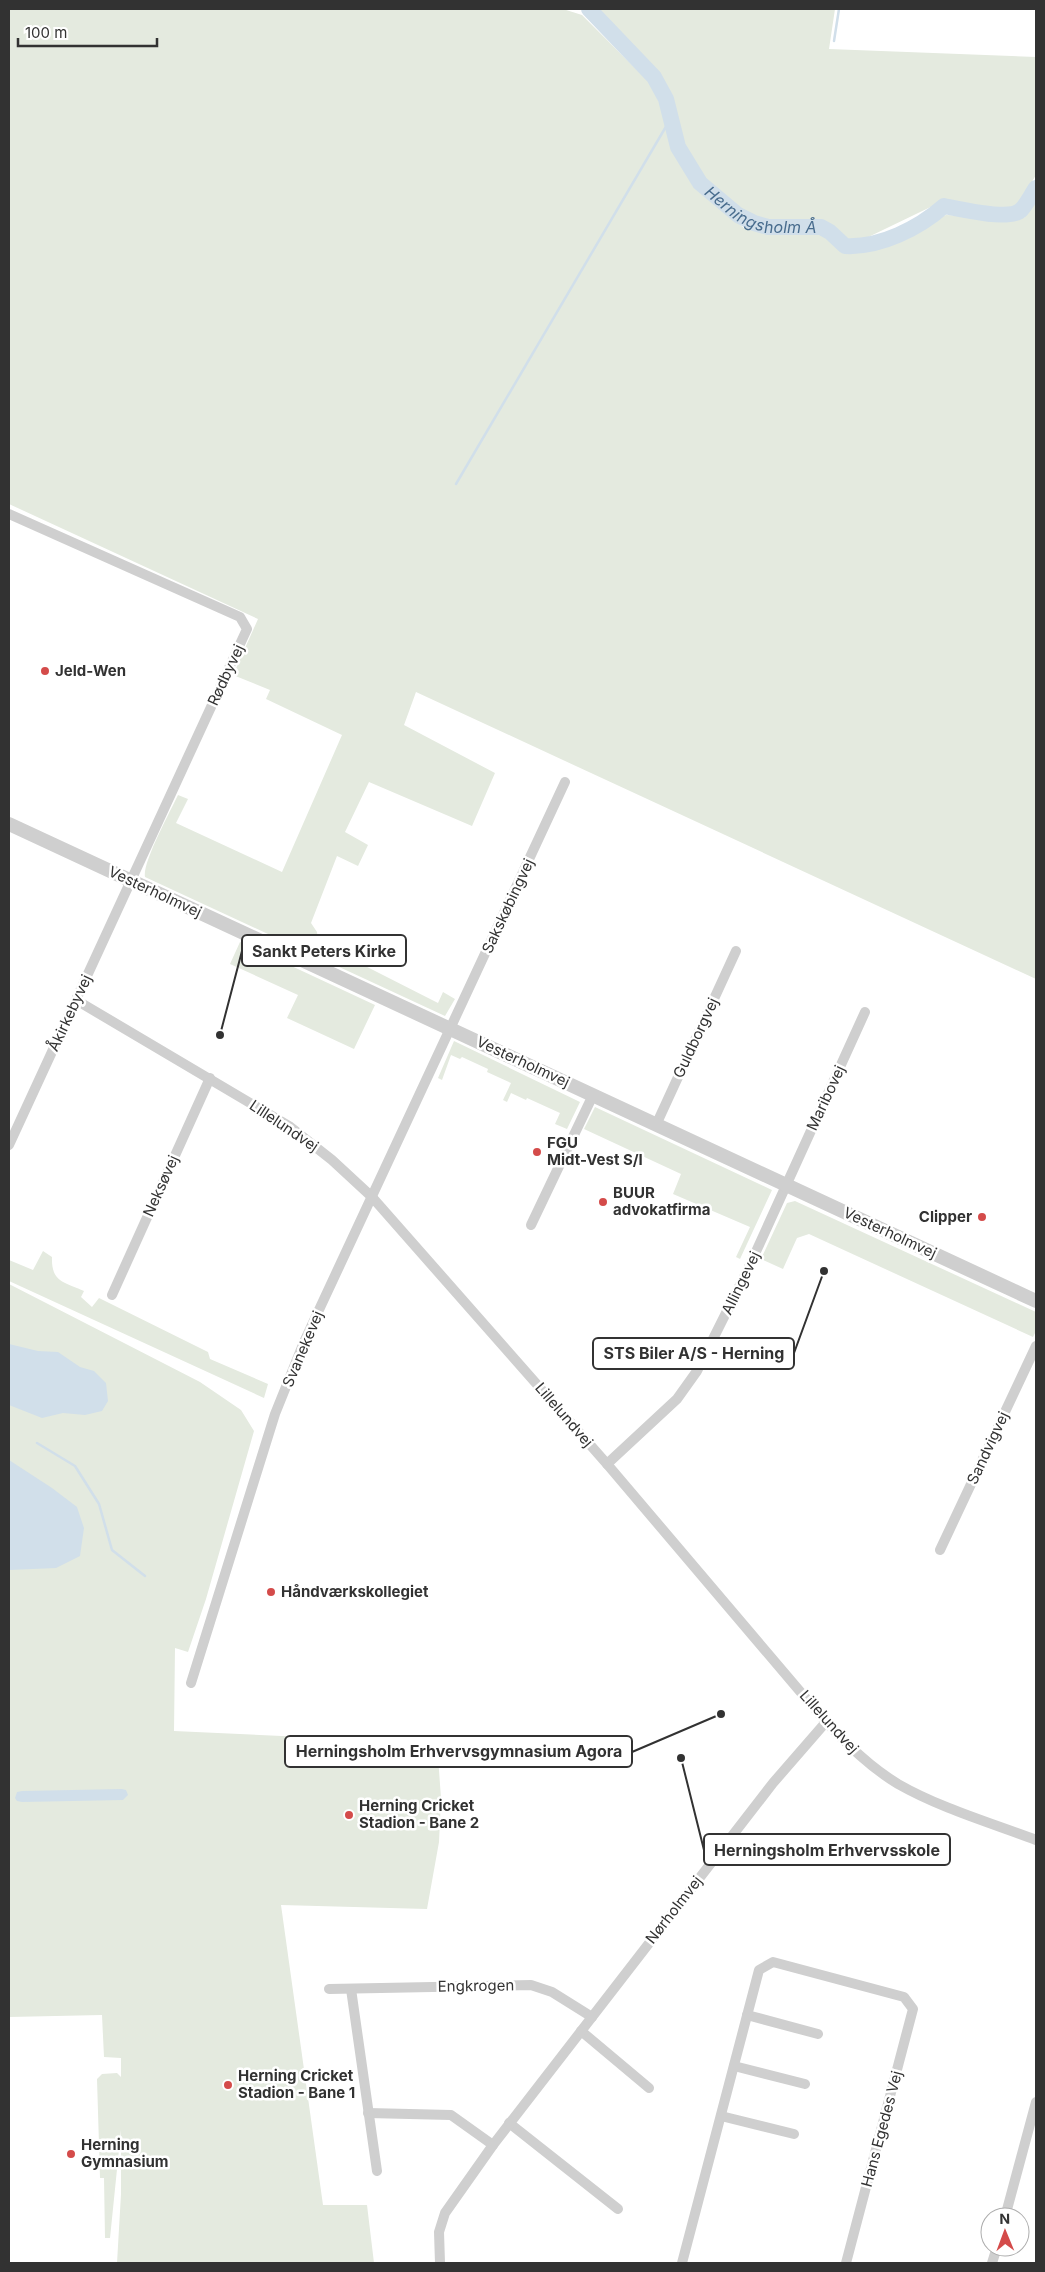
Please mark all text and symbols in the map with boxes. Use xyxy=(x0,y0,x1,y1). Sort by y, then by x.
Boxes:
scale bar xyxy=(18,15,156,47)
text: 100 m xyxy=(25,23,67,42)
water label: Herningsholm Å xyxy=(701,182,817,237)
street label: Rødbyvej xyxy=(203,641,248,708)
place label: Jeld-Wen xyxy=(55,661,126,680)
marker: Jeld-Wen xyxy=(39,665,51,677)
street label: Sakskøbingvej xyxy=(477,855,538,956)
street label: Vesterholmvej xyxy=(106,862,205,921)
callout: Sankt Peters Kirke xyxy=(242,935,406,966)
text: Sankt Peters Kirke xyxy=(252,941,396,961)
street label: Åkirkebyvej xyxy=(43,971,96,1054)
street label: Guldborgvej xyxy=(669,995,722,1081)
street label: Vesterholmvej xyxy=(474,1032,573,1091)
street label: Maribovej xyxy=(802,1062,849,1133)
street label: Lillelundvej xyxy=(246,1096,322,1156)
place label: FGU Midt-Vest S/I xyxy=(547,1133,643,1169)
marker: FGU Midt-Vest S/I xyxy=(531,1146,543,1158)
street label: Neksøvej xyxy=(139,1152,183,1220)
place label: BUUR advokatfirma xyxy=(613,1183,710,1219)
marker: BUUR advokatfirma xyxy=(597,1196,609,1208)
street label: Vesterholmvej xyxy=(841,1203,940,1262)
place label: Clipper xyxy=(919,1207,972,1226)
marker: Clipper xyxy=(976,1211,988,1223)
street label: Allingevej xyxy=(717,1248,764,1318)
street label: Svanekevej xyxy=(278,1308,327,1390)
callout: STS Biler A/S - Herning xyxy=(593,1338,794,1369)
text: STS Biler A/S - Herning xyxy=(604,1343,784,1363)
street label: Lillelundvej xyxy=(531,1379,598,1451)
street label: Sandvigvej xyxy=(962,1408,1013,1487)
place label: Håndværkskollegiet xyxy=(281,1582,429,1601)
marker: Håndværkskollegiet xyxy=(265,1586,277,1598)
street label: Lillelundvej xyxy=(796,1686,863,1757)
callout: Herningsholm Erhvervsgymnasium Agora xyxy=(285,1736,632,1767)
text: Herningsholm Erhvervsgymnasium Agora xyxy=(296,1741,622,1761)
place label: Herning Cricket Stadion - Bane 2 xyxy=(359,1796,479,1832)
marker: Herning Cricket Stadion - Bane 2 xyxy=(343,1809,355,1821)
callout: Herningsholm Erhvervsskole xyxy=(704,1834,950,1865)
text: Herningsholm Erhvervsskole xyxy=(714,1840,940,1860)
street label: Nørholmvej xyxy=(641,1872,706,1947)
street label: Engkrogen xyxy=(438,1975,514,1996)
place label: Herning Cricket Stadion - Bane 1 xyxy=(238,2066,355,2102)
street label: Hans Egedes Vej xyxy=(857,2069,906,2189)
marker: Herning Cricket Stadion - Bane 1 xyxy=(222,2079,234,2091)
place label: Herning Gymnasium xyxy=(81,2135,169,2171)
marker: Herning Gymnasium xyxy=(65,2148,77,2160)
north arrow xyxy=(980,2207,1030,2257)
text: N xyxy=(999,2210,1010,2227)

